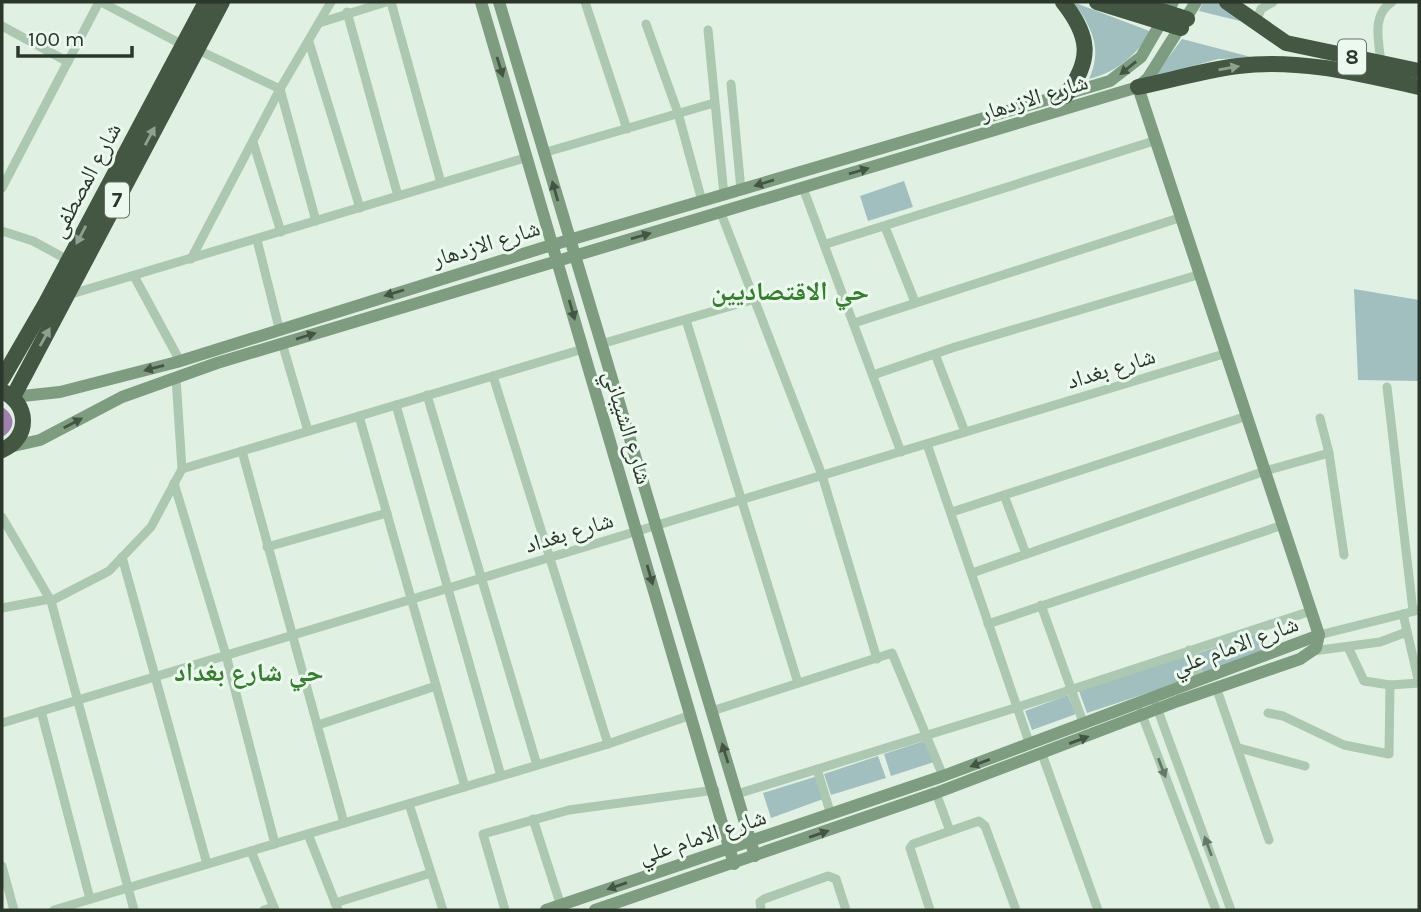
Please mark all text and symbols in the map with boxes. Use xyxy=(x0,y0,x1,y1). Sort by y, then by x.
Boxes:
scale bar xyxy=(18,14,131,58)
text: 100 m xyxy=(28,27,85,51)
road number: 8 xyxy=(1338,40,1366,74)
one-way arrow xyxy=(496,57,506,78)
one-way arrow xyxy=(1120,61,1138,76)
one-way arrow xyxy=(1218,62,1240,73)
street label: شارع الازدهار xyxy=(976,68,1092,128)
street label: شارع المصطفى xyxy=(44,118,128,243)
one-way arrow xyxy=(144,125,156,145)
one-way arrow xyxy=(848,166,869,176)
one-way arrow xyxy=(754,178,775,188)
one-way arrow xyxy=(549,180,559,201)
road number: 7 xyxy=(105,182,129,218)
street label: شارع الازدهار xyxy=(428,214,544,274)
one-way arrow xyxy=(76,225,87,245)
one-way arrow xyxy=(630,231,651,241)
district label: حي الاقتصاديين xyxy=(711,276,869,311)
one-way arrow xyxy=(384,288,405,298)
one-way arrow xyxy=(568,300,578,321)
one-way arrow xyxy=(39,328,51,347)
one-way arrow xyxy=(296,331,317,341)
street label: شارع بغداد xyxy=(1064,342,1159,396)
one-way arrow xyxy=(143,363,165,374)
street label: شارع الشيباني xyxy=(593,367,658,489)
one-way arrow xyxy=(63,417,82,429)
street label: شارع بغداد xyxy=(522,506,617,560)
one-way arrow xyxy=(646,565,656,586)
street label: شارع الامام علي xyxy=(1168,610,1304,685)
district label: حي شارع بغداد xyxy=(174,657,324,692)
one-way arrow xyxy=(1069,734,1090,745)
one-way arrow xyxy=(719,742,729,763)
one-way arrow xyxy=(970,757,991,768)
one-way arrow xyxy=(1156,757,1167,778)
street label: شارع الامام علي xyxy=(635,803,771,874)
one-way arrow xyxy=(809,828,830,839)
one-way arrow xyxy=(1202,836,1213,857)
one-way arrow xyxy=(607,881,628,892)

